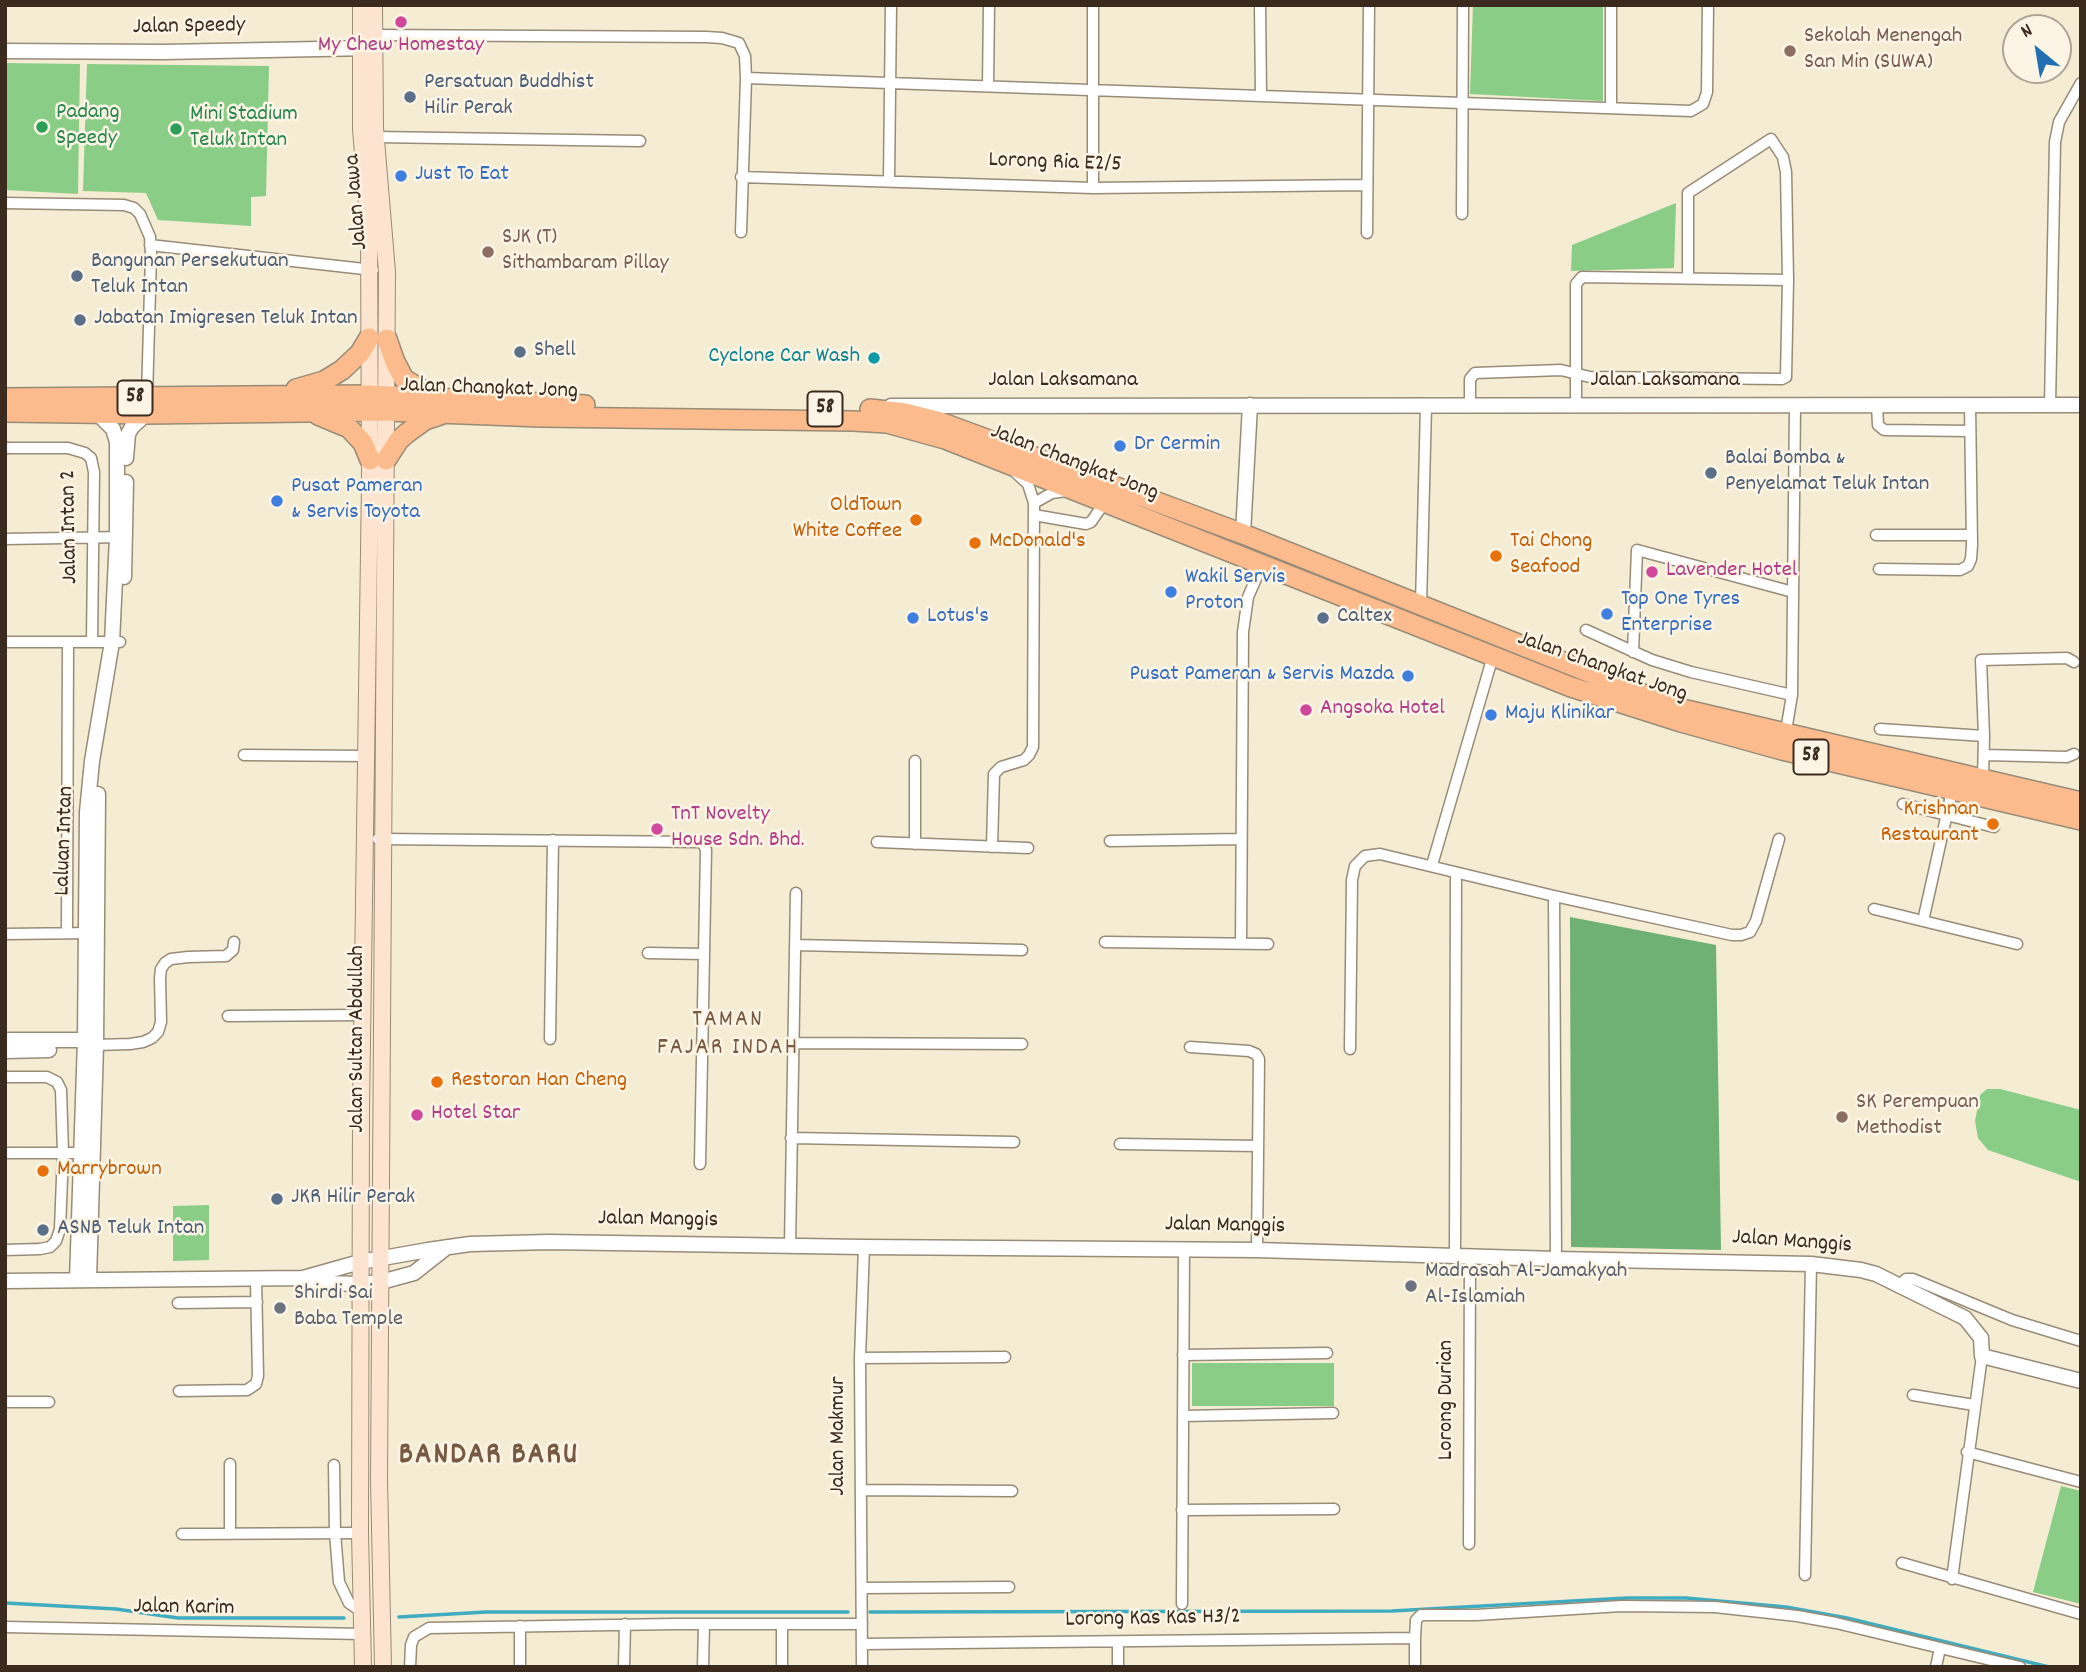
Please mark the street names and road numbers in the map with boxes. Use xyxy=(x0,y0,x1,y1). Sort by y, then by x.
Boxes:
street label: Jalan Speedy xyxy=(133,13,245,43)
street label: Lorong Ria E2/5 xyxy=(988,148,1122,180)
street label: Jalan Jawa xyxy=(340,153,376,251)
street label: Jalan Laksamana xyxy=(988,368,1138,396)
street label: Jalan Laksamana xyxy=(1590,368,1740,396)
street label: Jalan Changkat Jong xyxy=(400,373,578,407)
road number: 58 xyxy=(118,380,152,416)
road number: 58 xyxy=(808,392,842,426)
street label: Jalan Changkat Jong xyxy=(986,419,1162,509)
street label: Jalan Intan 2 xyxy=(56,470,86,584)
street label: Jalan Changkat Jong xyxy=(1513,626,1691,710)
road number: 58 xyxy=(1794,740,1828,774)
street label: Laluan Intan xyxy=(50,786,82,896)
street label: Jalan Sultan Abdullah xyxy=(345,945,373,1133)
street label: Jalan Manggis xyxy=(598,1206,718,1236)
street label: Jalan Manggis xyxy=(1165,1212,1285,1242)
street label: Jalan Manggis xyxy=(1731,1225,1853,1261)
street label: Lorong Durian xyxy=(1434,1340,1462,1460)
street label: Jalan Makmur xyxy=(826,1376,854,1496)
street label: Jalan Karim xyxy=(133,1594,235,1624)
street label: Lorong Kas Kas H3/2 xyxy=(1065,1605,1241,1635)

